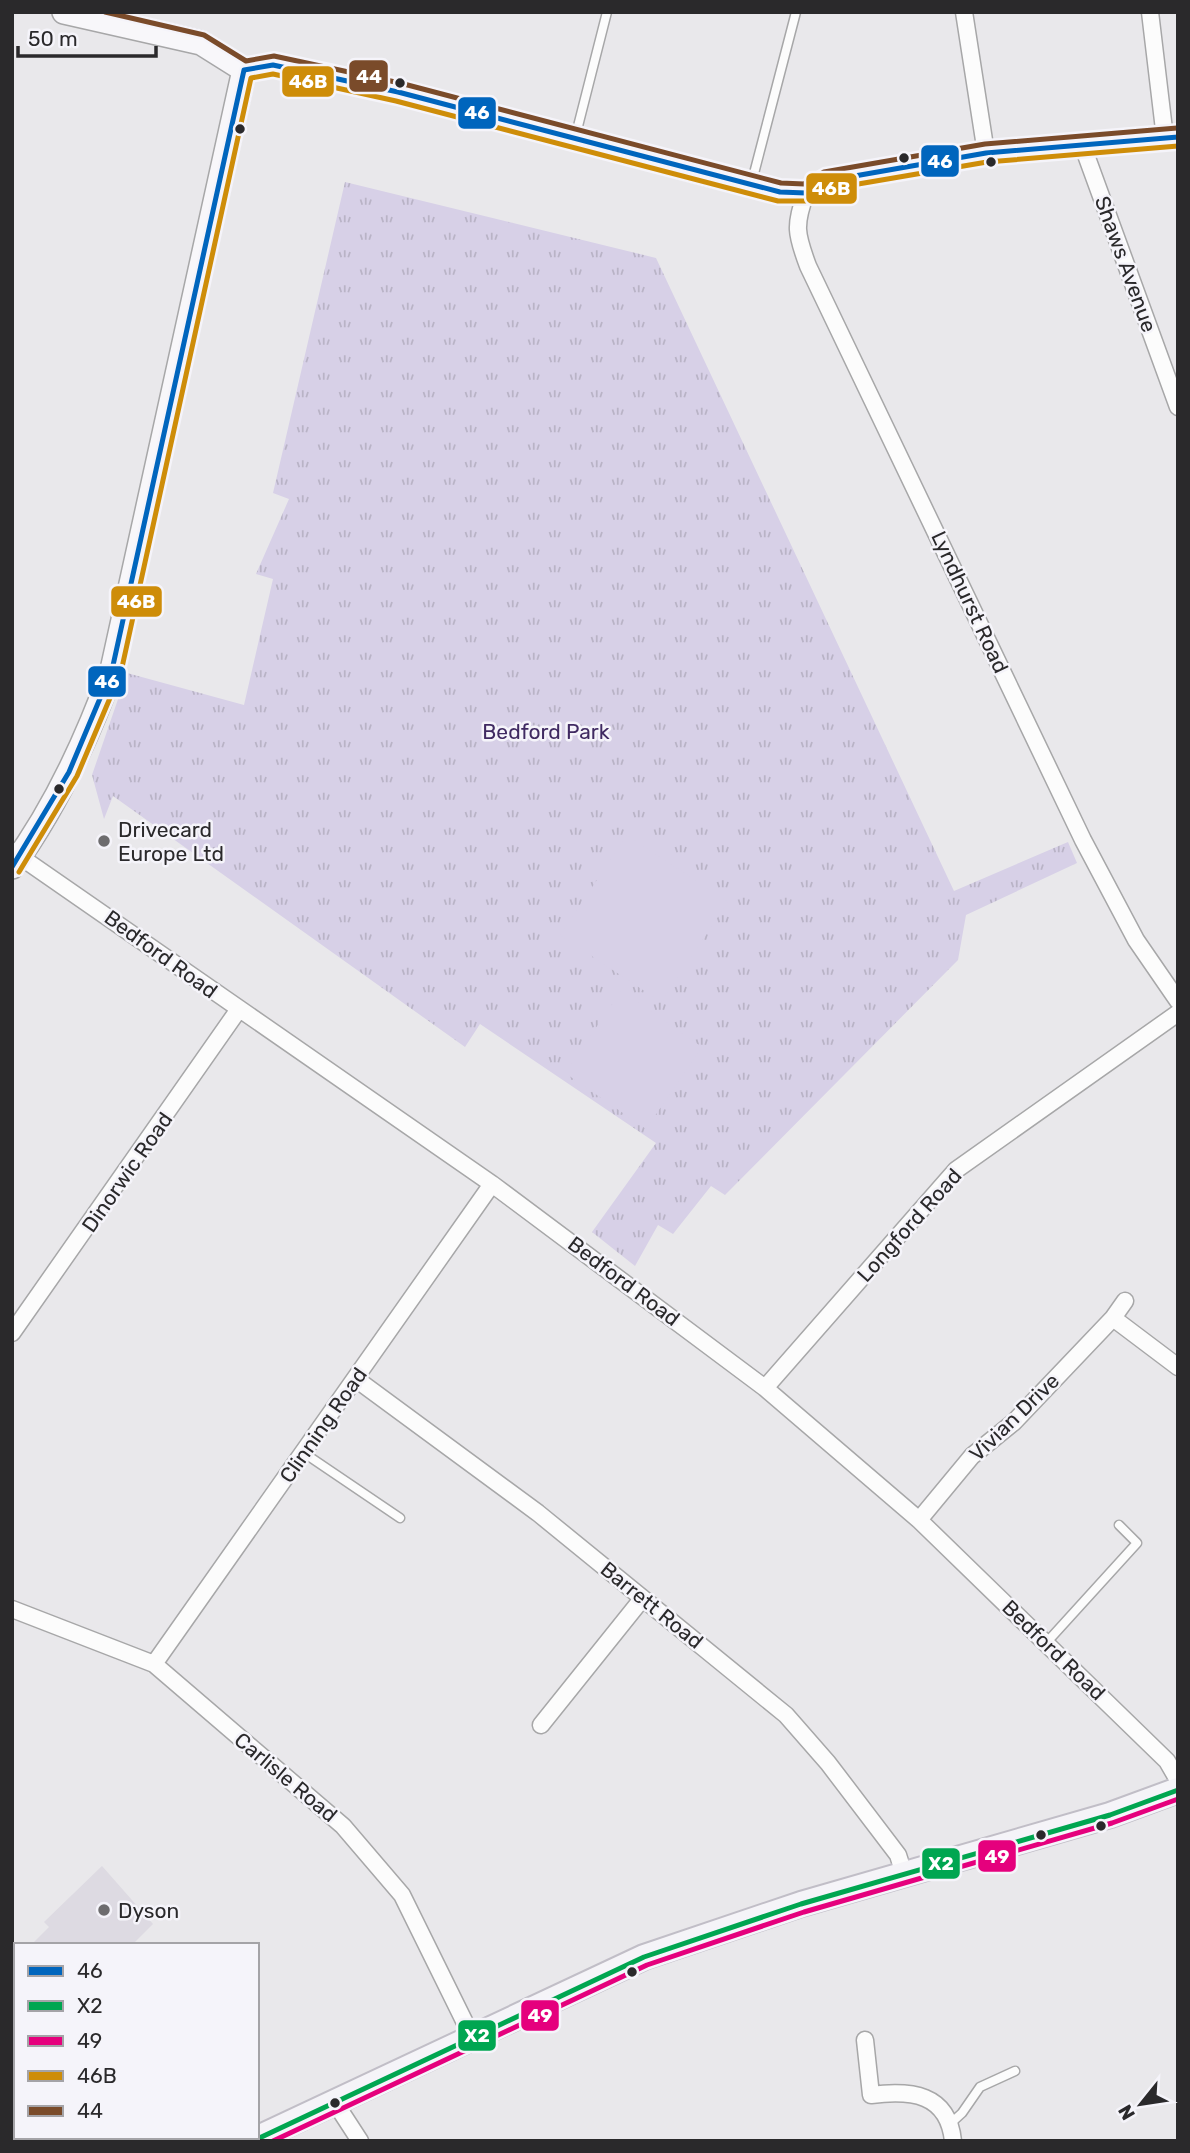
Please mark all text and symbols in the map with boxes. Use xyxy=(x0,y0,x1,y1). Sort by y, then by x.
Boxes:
scale bar xyxy=(18,14,156,58)
text: 50 m xyxy=(28,26,78,51)
line badge: 44 xyxy=(348,59,389,93)
line badge: 46B xyxy=(281,65,335,98)
text: 44 xyxy=(356,65,382,88)
text: 46B xyxy=(289,70,327,93)
unlabelled marker xyxy=(393,76,407,90)
line badge: 46 xyxy=(457,96,497,130)
text: 46 xyxy=(464,101,490,124)
unlabelled marker xyxy=(233,122,247,136)
line badge: 46 xyxy=(920,144,960,178)
text: 46 xyxy=(927,150,953,173)
unlabelled marker xyxy=(897,151,911,165)
unlabelled marker xyxy=(984,155,998,169)
line badge: 46B xyxy=(805,172,858,205)
text: 46B xyxy=(812,177,850,200)
street label: Shaws Avenue xyxy=(1090,193,1162,335)
street label: Lyndhurst Road xyxy=(926,527,1014,677)
line badge: 46B xyxy=(110,585,163,618)
text: 46B xyxy=(117,590,155,613)
line badge: 46 xyxy=(87,665,127,698)
text: 46 xyxy=(94,670,120,693)
park label: Bedford Park xyxy=(482,719,610,744)
unlabelled marker xyxy=(52,782,66,796)
place label: Drivecard Europe Ltd xyxy=(118,817,224,866)
marker: Drivecard Europe Ltd xyxy=(96,833,112,849)
street label: Bedford Road xyxy=(100,905,222,1003)
street label: Dinorwic Road xyxy=(76,1107,178,1237)
street label: Longford Road xyxy=(852,1163,966,1287)
street label: Bedford Road xyxy=(563,1231,685,1331)
street label: Clinning Road xyxy=(274,1363,372,1487)
street label: Vivian Drive xyxy=(964,1368,1064,1466)
street label: Barrett Road xyxy=(596,1556,708,1654)
street label: Bedford Road xyxy=(997,1595,1111,1705)
street label: Carlisle Road xyxy=(230,1727,342,1827)
unlabelled marker xyxy=(1094,1819,1108,1833)
unlabelled marker xyxy=(1034,1828,1048,1842)
line badge: 49 xyxy=(977,1839,1017,1873)
text: 49 xyxy=(984,1845,1010,1868)
line badge: X2 xyxy=(921,1847,961,1880)
text: X2 xyxy=(928,1852,954,1875)
place label: Dyson xyxy=(118,1898,179,1923)
marker: Dyson xyxy=(96,1902,112,1918)
legend xyxy=(14,1943,259,2139)
text: 46 xyxy=(77,1958,103,1983)
unlabelled marker xyxy=(625,1965,639,1979)
text: X2 xyxy=(77,1993,103,2018)
line badge: 49 xyxy=(520,1999,560,2032)
text: 49 xyxy=(527,2004,553,2027)
line badge: X2 xyxy=(457,2019,497,2052)
text: X2 xyxy=(464,2024,490,2047)
text: 49 xyxy=(77,2028,102,2053)
text: 46B xyxy=(77,2063,117,2088)
north arrow xyxy=(1106,2069,1176,2139)
unlabelled marker xyxy=(328,2096,342,2110)
text: 44 xyxy=(77,2098,103,2123)
text: N xyxy=(1113,2101,1140,2124)

